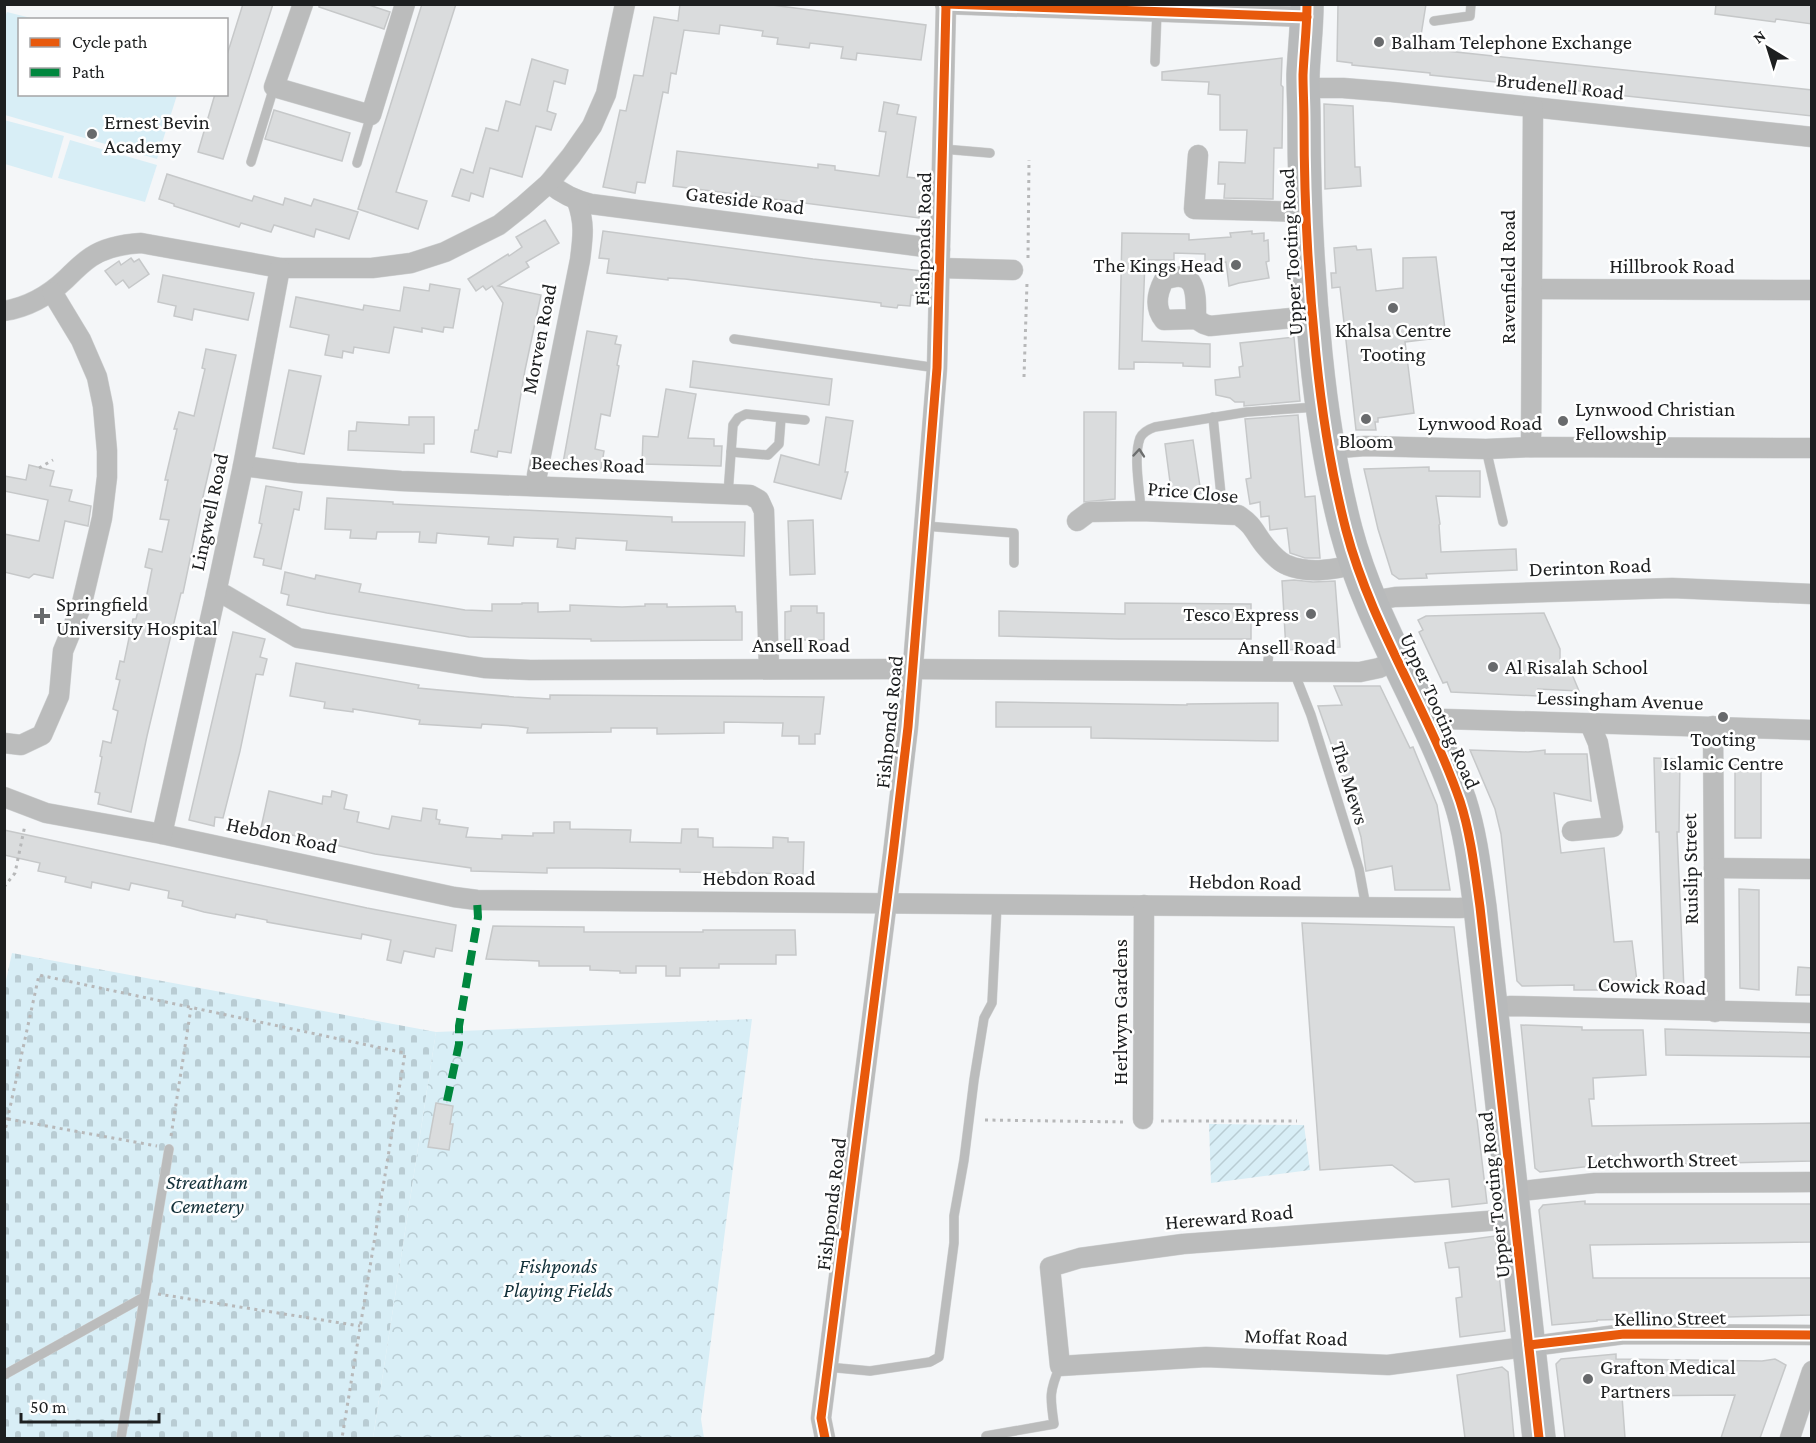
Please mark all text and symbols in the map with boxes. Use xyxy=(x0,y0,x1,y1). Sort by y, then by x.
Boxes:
legend xyxy=(18,18,228,96)
north arrow xyxy=(1738,18,1798,78)
text: N xyxy=(1750,26,1769,47)
place label: Balham Telephone Exchange xyxy=(1391,30,1632,54)
text: Cycle path xyxy=(72,32,148,52)
marker: Balham Telephone Exchange xyxy=(1372,35,1386,49)
text: Path xyxy=(72,62,105,82)
street label: Brudenell Road xyxy=(1495,67,1625,105)
place label: Ernest Bevin Academy xyxy=(104,110,210,158)
marker: Ernest Bevin Academy xyxy=(85,127,99,141)
street label: Upper Tooting Road xyxy=(1275,167,1307,337)
street label: Fishponds Road xyxy=(910,172,936,306)
street label: Gateside Road xyxy=(684,181,806,219)
street label: Ravenfield Road xyxy=(1496,210,1520,344)
place label: The Kings Head xyxy=(1093,253,1224,277)
street label: Hillbrook Road xyxy=(1609,254,1735,278)
marker: The Kings Head xyxy=(1229,258,1243,272)
street label: Morven Road xyxy=(517,282,561,396)
marker: Khalsa Centre Tooting xyxy=(1386,301,1400,315)
place label: Khalsa Centre Tooting xyxy=(1335,318,1451,366)
place label: Lynwood Christian Fellowship xyxy=(1575,397,1735,445)
street label: Lynwood Road xyxy=(1418,411,1542,435)
marker: Bloom xyxy=(1359,412,1373,426)
marker: Lynwood Christian Fellowship xyxy=(1556,414,1570,428)
place label: Bloom xyxy=(1339,429,1393,453)
one-way arrow xyxy=(1132,448,1145,458)
street label: Beeches Road xyxy=(531,450,645,478)
street label: Lingwell Road xyxy=(185,451,233,573)
street label: Price Close xyxy=(1147,476,1239,508)
street label: Derinton Road xyxy=(1528,553,1652,581)
place label: Springfield University Hospital xyxy=(56,592,218,640)
place label: Tesco Express xyxy=(1183,602,1299,626)
marker: Springfield University Hospital xyxy=(33,607,51,625)
marker: Tesco Express xyxy=(1304,607,1318,621)
street label: Upper Tooting Road xyxy=(1395,629,1485,793)
street label: Ansell Road xyxy=(752,633,850,657)
street label: Ansell Road xyxy=(1238,635,1336,659)
street label: Fishponds Road xyxy=(870,654,908,790)
place label: Al Risalah School xyxy=(1505,655,1648,679)
marker: Al Risalah School xyxy=(1486,660,1500,674)
street label: Lessingham Avenue xyxy=(1536,685,1704,715)
marker: Tooting Islamic Centre xyxy=(1716,710,1730,724)
place label: Tooting Islamic Centre xyxy=(1663,727,1783,775)
street label: The Mews xyxy=(1326,738,1374,828)
street label: Hebdon Road xyxy=(224,812,340,858)
street label: Ruislip Street xyxy=(1677,812,1703,925)
street label: Hebdon Road xyxy=(703,866,815,890)
street label: Hebdon Road xyxy=(1188,869,1302,895)
street label: Herlwyn Gardens xyxy=(1108,939,1132,1085)
street label: Cowick Road xyxy=(1597,972,1707,1000)
street label: Upper Tooting Road xyxy=(1473,1110,1515,1280)
street label: Fishponds Road xyxy=(811,1136,851,1272)
street label: Letchworth Street xyxy=(1586,1147,1739,1173)
park label: Streatham Cemetery xyxy=(166,1170,248,1218)
street label: Hereward Road xyxy=(1164,1199,1294,1235)
park label: Fishponds Playing Fields xyxy=(503,1254,613,1302)
street label: Kellino Street xyxy=(1614,1305,1727,1331)
street label: Moffat Road xyxy=(1244,1323,1348,1351)
place label: Grafton Medical Partners xyxy=(1600,1355,1736,1403)
marker: Grafton Medical Partners xyxy=(1581,1372,1595,1386)
scale bar xyxy=(21,1386,159,1424)
text: 50 m xyxy=(30,1397,67,1417)

